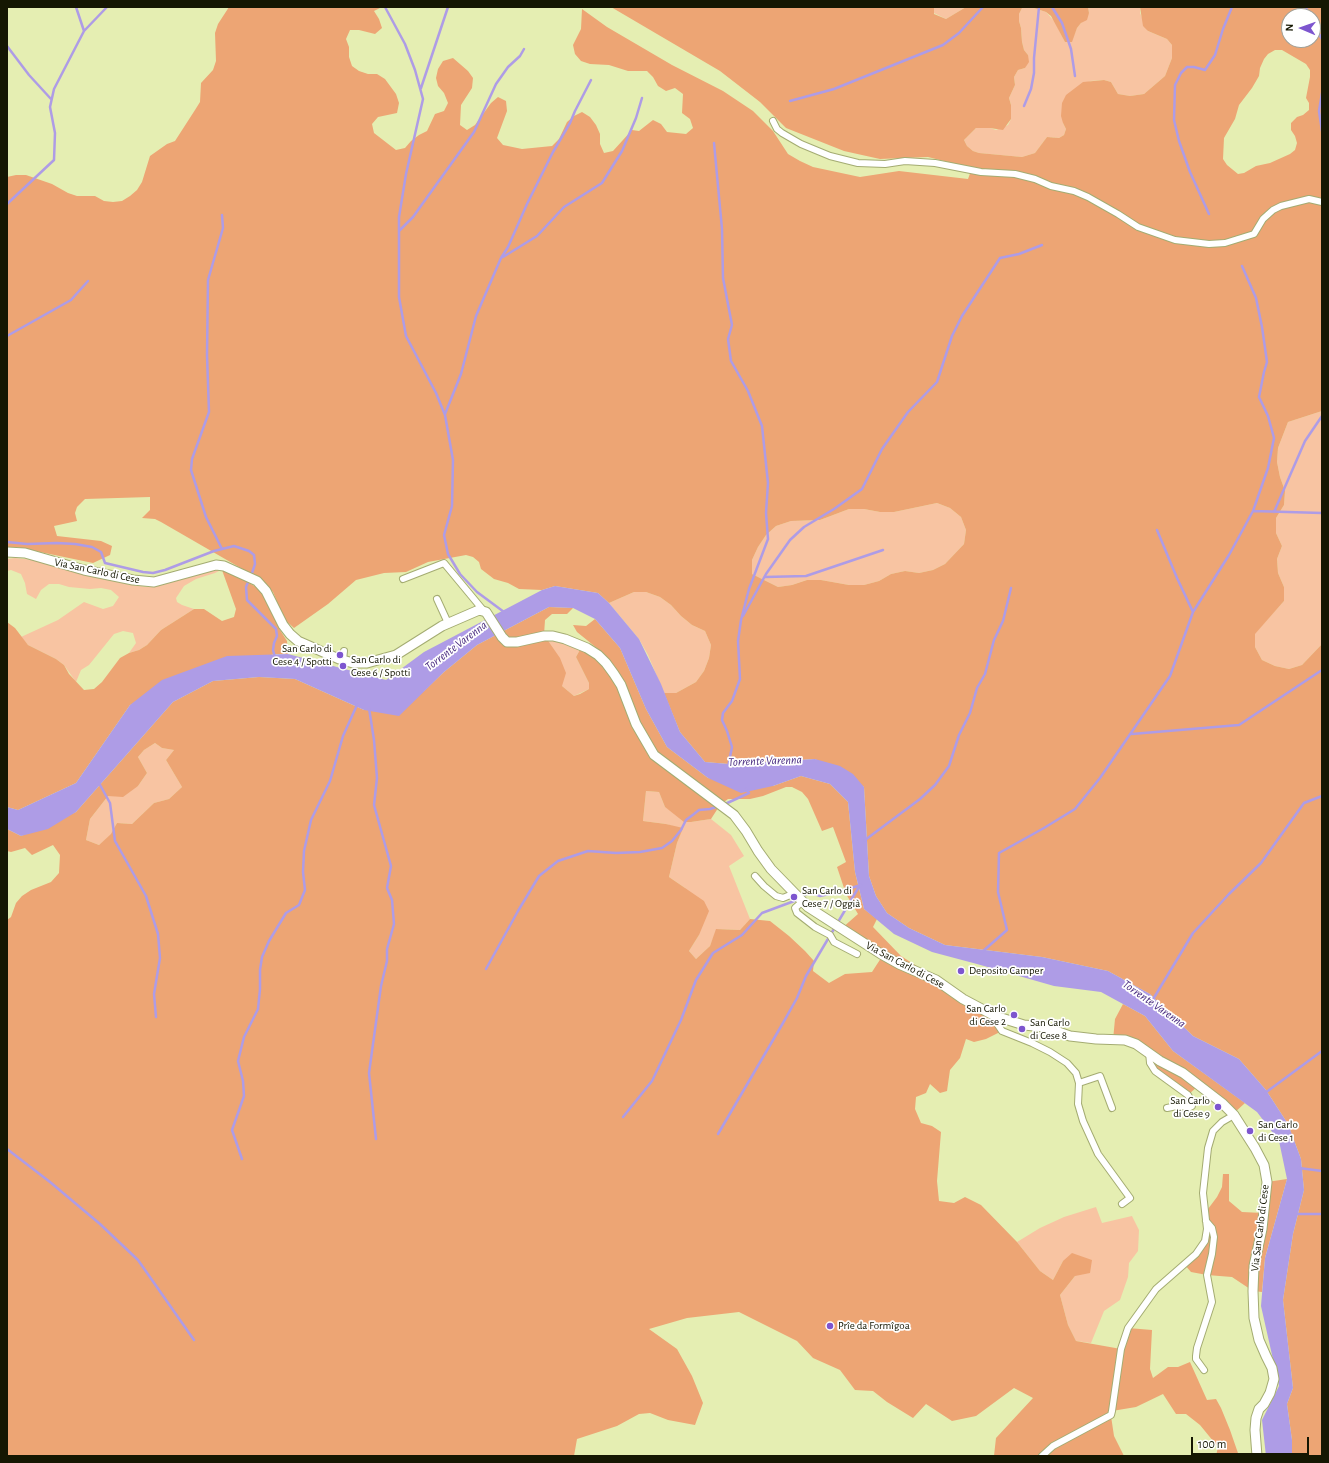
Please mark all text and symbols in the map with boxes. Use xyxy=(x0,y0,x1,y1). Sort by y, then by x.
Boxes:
north arrow xyxy=(1281,8,1321,48)
text: N xyxy=(1284,24,1295,32)
street label: Via San Carlo di Cese xyxy=(53,555,141,587)
water label: Torrente Varenna xyxy=(422,618,490,674)
place label: San Carlo di Cese 4 / Spotti xyxy=(273,642,332,668)
marker: San Carlo di Cese 4 / Spotti xyxy=(335,650,345,660)
place label: San Carlo di Cese 6 / Spotti xyxy=(351,653,410,679)
marker: San Carlo di Cese 6 / Spotti xyxy=(338,661,348,671)
water label: Torrente Varenna xyxy=(728,753,802,769)
place label: San Carlo di Cese 7 / Oggià xyxy=(802,884,860,910)
marker: San Carlo di Cese 7 / Oggià xyxy=(789,892,799,902)
street label: Via San Carlo di Cese xyxy=(863,939,947,991)
place label: Deposito Camper xyxy=(969,964,1043,978)
marker: Deposito Camper xyxy=(956,966,966,976)
water label: Torrente Varenna xyxy=(1120,977,1188,1031)
place label: San Carlo di Cese 2 xyxy=(966,1002,1006,1028)
marker: San Carlo di Cese 2 xyxy=(1009,1010,1019,1020)
place label: San Carlo di Cese 8 xyxy=(1030,1016,1070,1042)
marker: San Carlo di Cese 8 xyxy=(1017,1024,1027,1034)
place label: San Carlo di Cese 9 xyxy=(1170,1094,1210,1120)
marker: San Carlo di Cese 9 xyxy=(1213,1102,1223,1112)
place label: San Carlo di Cese 1 xyxy=(1258,1118,1298,1144)
marker: San Carlo di Cese 1 xyxy=(1245,1126,1255,1136)
street label: Via San Carlo di Cese xyxy=(1248,1184,1272,1272)
place label: Prîe da Formîgoa xyxy=(838,1319,910,1333)
marker: Prîe da Formîgoa xyxy=(825,1321,835,1331)
scale bar xyxy=(1193,1429,1311,1455)
text: 100 m xyxy=(1198,1438,1226,1450)

